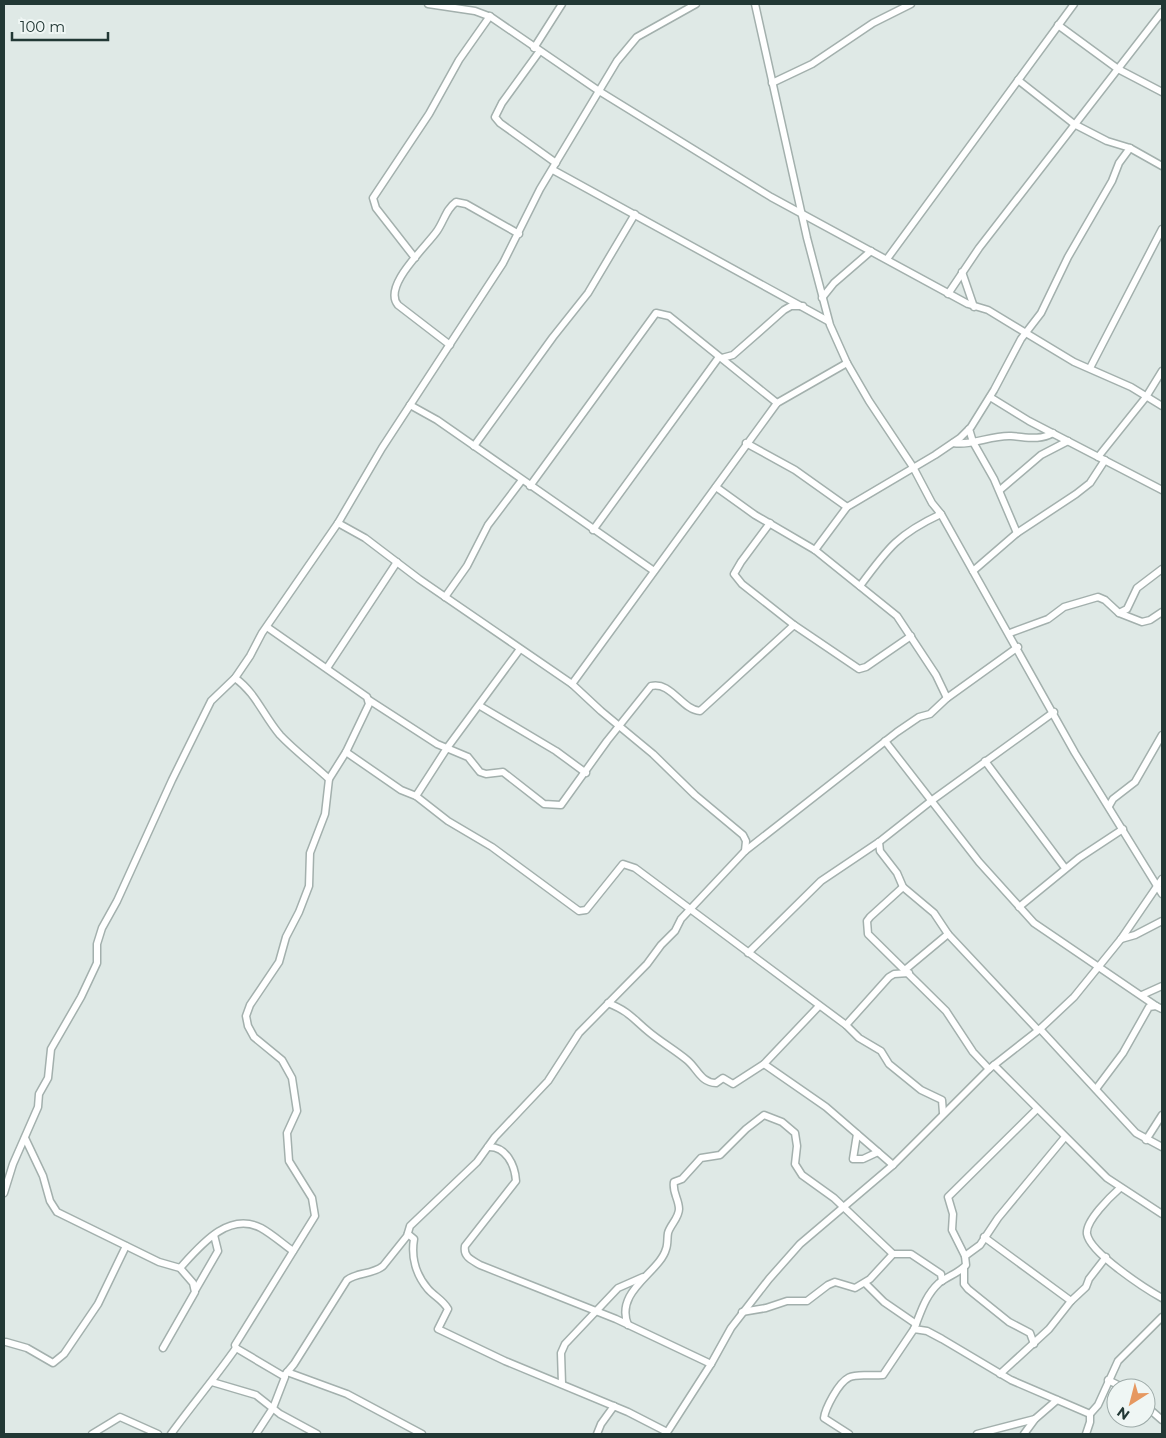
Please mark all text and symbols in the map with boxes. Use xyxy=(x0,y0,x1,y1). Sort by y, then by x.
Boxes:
scale bar xyxy=(12,10,109,42)
text: 100 m xyxy=(20,17,65,36)
north arrow xyxy=(1106,1378,1156,1428)
text: N xyxy=(1113,1403,1133,1424)

